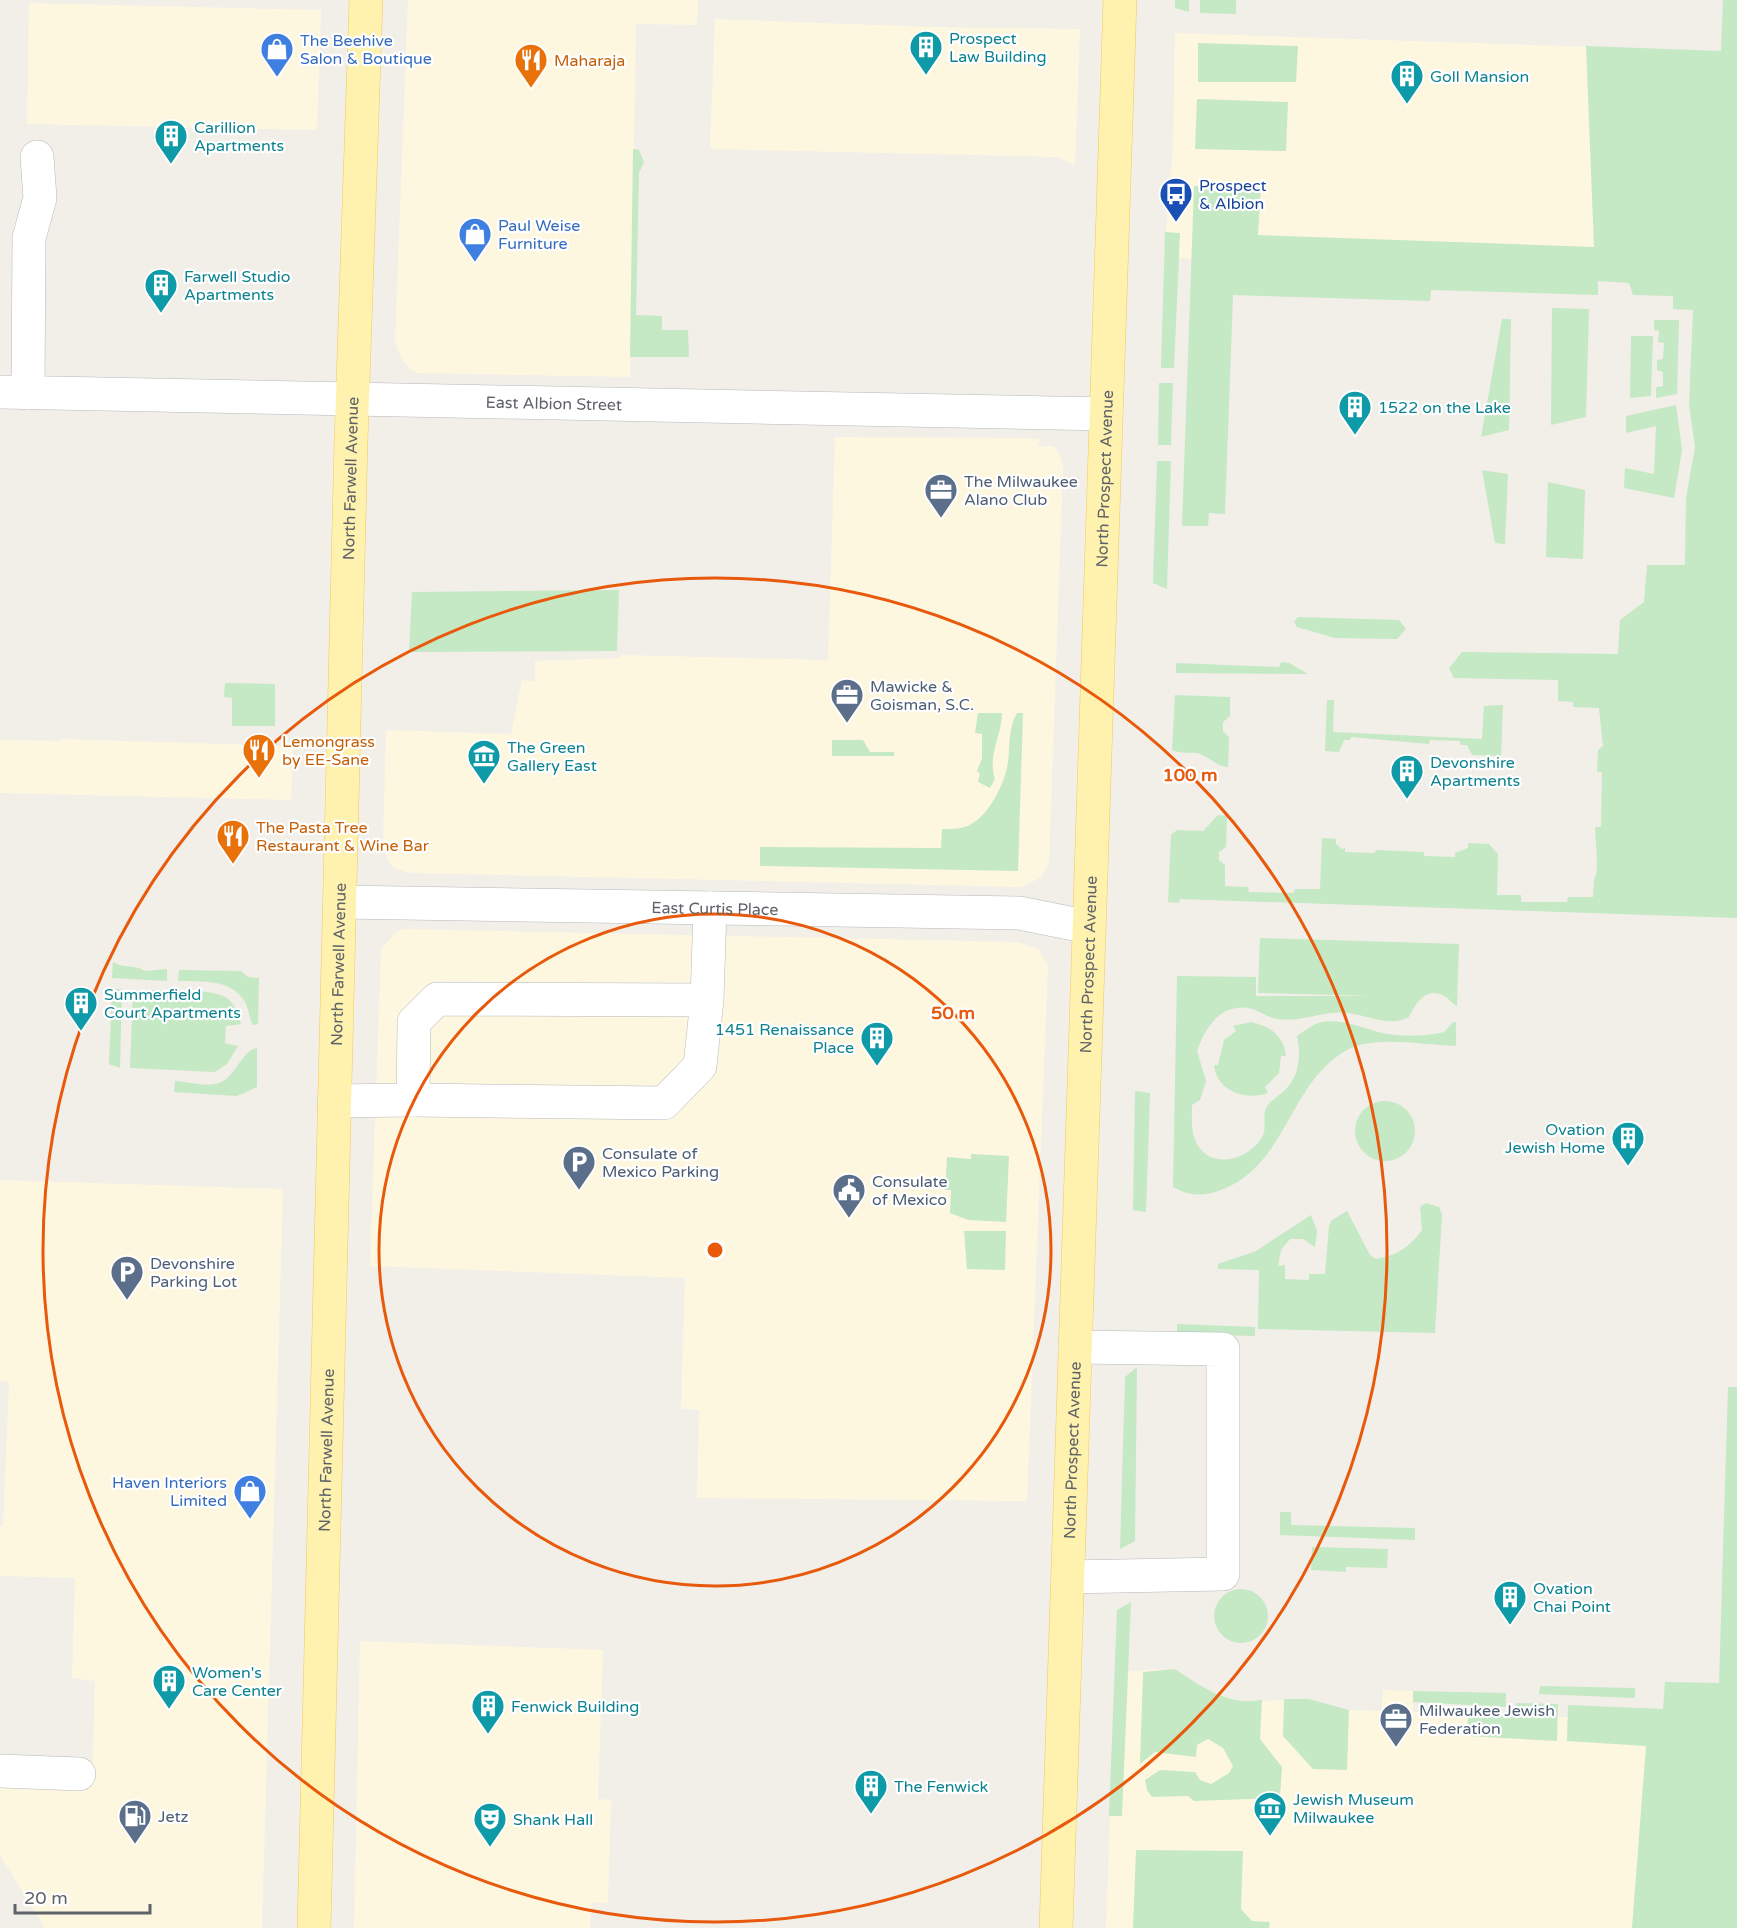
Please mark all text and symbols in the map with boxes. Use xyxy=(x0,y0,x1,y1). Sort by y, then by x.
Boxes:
building icon: Prospect Law Building xyxy=(908,29,944,76)
place label: Prospect Law Building xyxy=(949,29,1047,67)
shop icon: The Beehive Salon & Boutique xyxy=(259,31,295,78)
place label: The Beehive Salon & Boutique xyxy=(300,31,432,69)
restaurant icon: Maharaja xyxy=(513,42,549,89)
place label: Maharaja xyxy=(554,51,625,71)
building icon: Goll Mansion xyxy=(1389,58,1425,105)
place label: Goll Mansion xyxy=(1430,67,1529,87)
building icon: Carillion Apartments xyxy=(153,118,189,165)
place label: Carillion Apartments xyxy=(194,118,284,156)
bus stop icon: Prospect & Albion xyxy=(1158,176,1194,223)
place label: Prospect & Albion xyxy=(1199,176,1267,214)
shop icon: Paul Weise Furniture xyxy=(457,216,493,263)
place label: Paul Weise Furniture xyxy=(498,216,580,254)
building icon: Farwell Studio Apartments xyxy=(143,267,179,314)
place label: Farwell Studio Apartments xyxy=(184,267,291,305)
building icon: 1522 on the Lake xyxy=(1337,389,1373,436)
street label: North Prospect Avenue xyxy=(1092,390,1118,568)
street label: East Albion Street xyxy=(485,393,622,415)
street label: North Farwell Avenue xyxy=(339,397,363,560)
place label: 1522 on the Lake xyxy=(1378,398,1511,418)
office icon: The Milwaukee Alano Club xyxy=(923,472,959,519)
place label: The Milwaukee Alano Club xyxy=(964,472,1078,510)
office icon: Mawicke & Goisman, S.C. xyxy=(829,677,865,724)
place label: Mawicke & Goisman, S.C. xyxy=(870,677,974,715)
restaurant icon: Lemongrass by EE-Sane xyxy=(241,732,277,779)
place label: Lemongrass by EE-Sane xyxy=(282,732,375,770)
museum icon: The Green Gallery East xyxy=(466,738,502,785)
place label: The Green Gallery East xyxy=(507,738,597,776)
building icon: Devonshire Apartments xyxy=(1389,753,1425,800)
place label: Devonshire Apartments xyxy=(1430,753,1520,791)
text: 100 m xyxy=(1162,764,1218,786)
restaurant icon: The Pasta Tree Restaurant & Wine Bar xyxy=(215,818,251,865)
place label: The Pasta Tree Restaurant & Wine Bar xyxy=(256,818,430,856)
street label: North Prospect Avenue xyxy=(1076,875,1102,1054)
street label: North Farwell Avenue xyxy=(327,882,351,1046)
street label: East Curtis Place xyxy=(651,898,779,920)
building icon: Summerfield Court Apartments xyxy=(63,985,99,1032)
place label: Summerfield Court Apartments xyxy=(104,985,241,1023)
text: 50 m xyxy=(931,1002,975,1024)
place label: 1451 Renaissance Place xyxy=(715,1020,854,1058)
building icon: 1451 Renaissance Place xyxy=(859,1020,895,1067)
place label: Ovation Jewish Home xyxy=(1505,1120,1605,1158)
building icon: Ovation Jewish Home xyxy=(1610,1120,1646,1167)
parking icon: Consulate of Mexico Parking xyxy=(561,1144,597,1191)
place label: Consulate of Mexico Parking xyxy=(602,1144,719,1182)
public building icon: Consulate of Mexico xyxy=(831,1172,867,1219)
place label: Consulate of Mexico xyxy=(872,1172,948,1210)
centre of rings xyxy=(705,1240,725,1260)
parking icon: Devonshire Parking Lot xyxy=(109,1254,145,1301)
place label: Devonshire Parking Lot xyxy=(150,1254,237,1292)
street label: North Prospect Avenue xyxy=(1060,1361,1086,1539)
street label: North Farwell Avenue xyxy=(315,1368,339,1532)
place label: Haven Interiors Limited xyxy=(112,1473,227,1511)
shop icon: Haven Interiors Limited xyxy=(232,1473,268,1520)
building icon: Ovation Chai Point xyxy=(1492,1579,1528,1626)
place label: Ovation Chai Point xyxy=(1533,1579,1611,1617)
building icon: Women's Care Center xyxy=(151,1663,187,1710)
place label: Women's Care Center xyxy=(192,1663,283,1701)
building icon: Fenwick Building xyxy=(470,1688,506,1735)
place label: Fenwick Building xyxy=(511,1697,639,1717)
office icon: Milwaukee Jewish Federation xyxy=(1378,1701,1414,1748)
place label: Milwaukee Jewish Federation xyxy=(1419,1701,1555,1739)
building icon: The Fenwick xyxy=(853,1768,889,1815)
place label: The Fenwick xyxy=(894,1777,989,1797)
museum icon: Jewish Museum Milwaukee xyxy=(1252,1790,1288,1837)
place label: Jewish Museum Milwaukee xyxy=(1293,1790,1414,1828)
fuel station icon: Jetz xyxy=(117,1798,153,1845)
theatre icon: Shank Hall xyxy=(472,1801,508,1848)
place label: Jetz xyxy=(158,1807,189,1827)
place label: Shank Hall xyxy=(513,1810,593,1830)
scale bar xyxy=(15,1877,150,1915)
text: 20 m xyxy=(24,1887,68,1909)

